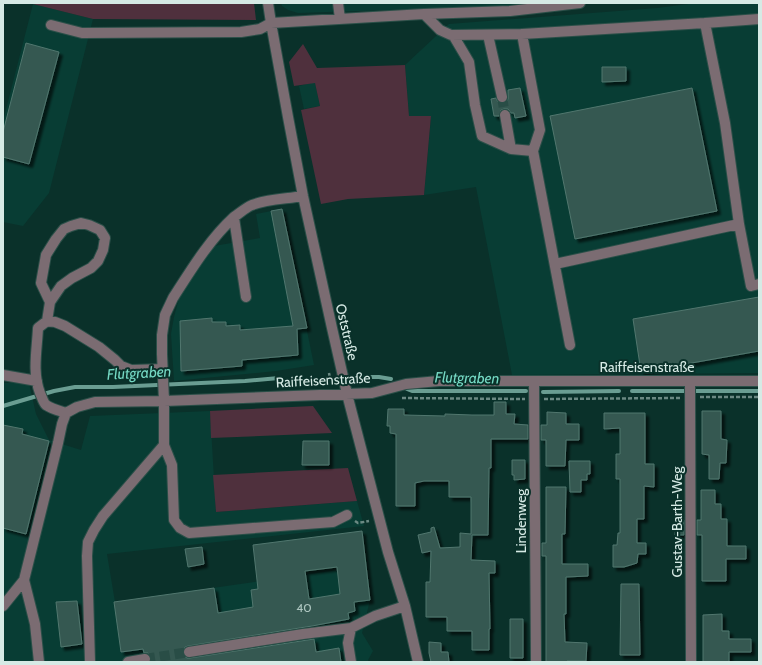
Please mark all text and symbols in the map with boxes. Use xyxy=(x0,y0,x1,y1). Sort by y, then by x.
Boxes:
street label: Oststraße xyxy=(332,302,362,362)
street label: Raiffeisenstraße xyxy=(600,358,694,376)
water label: Flutgraben xyxy=(106,362,172,384)
water label: Flutgraben xyxy=(435,368,499,388)
street label: Raiffeisenstraße xyxy=(275,369,371,391)
street label: Gustav-Barth-Weg xyxy=(668,466,686,577)
street label: Lindenweg xyxy=(512,488,530,553)
house number: 40 xyxy=(296,600,312,615)

